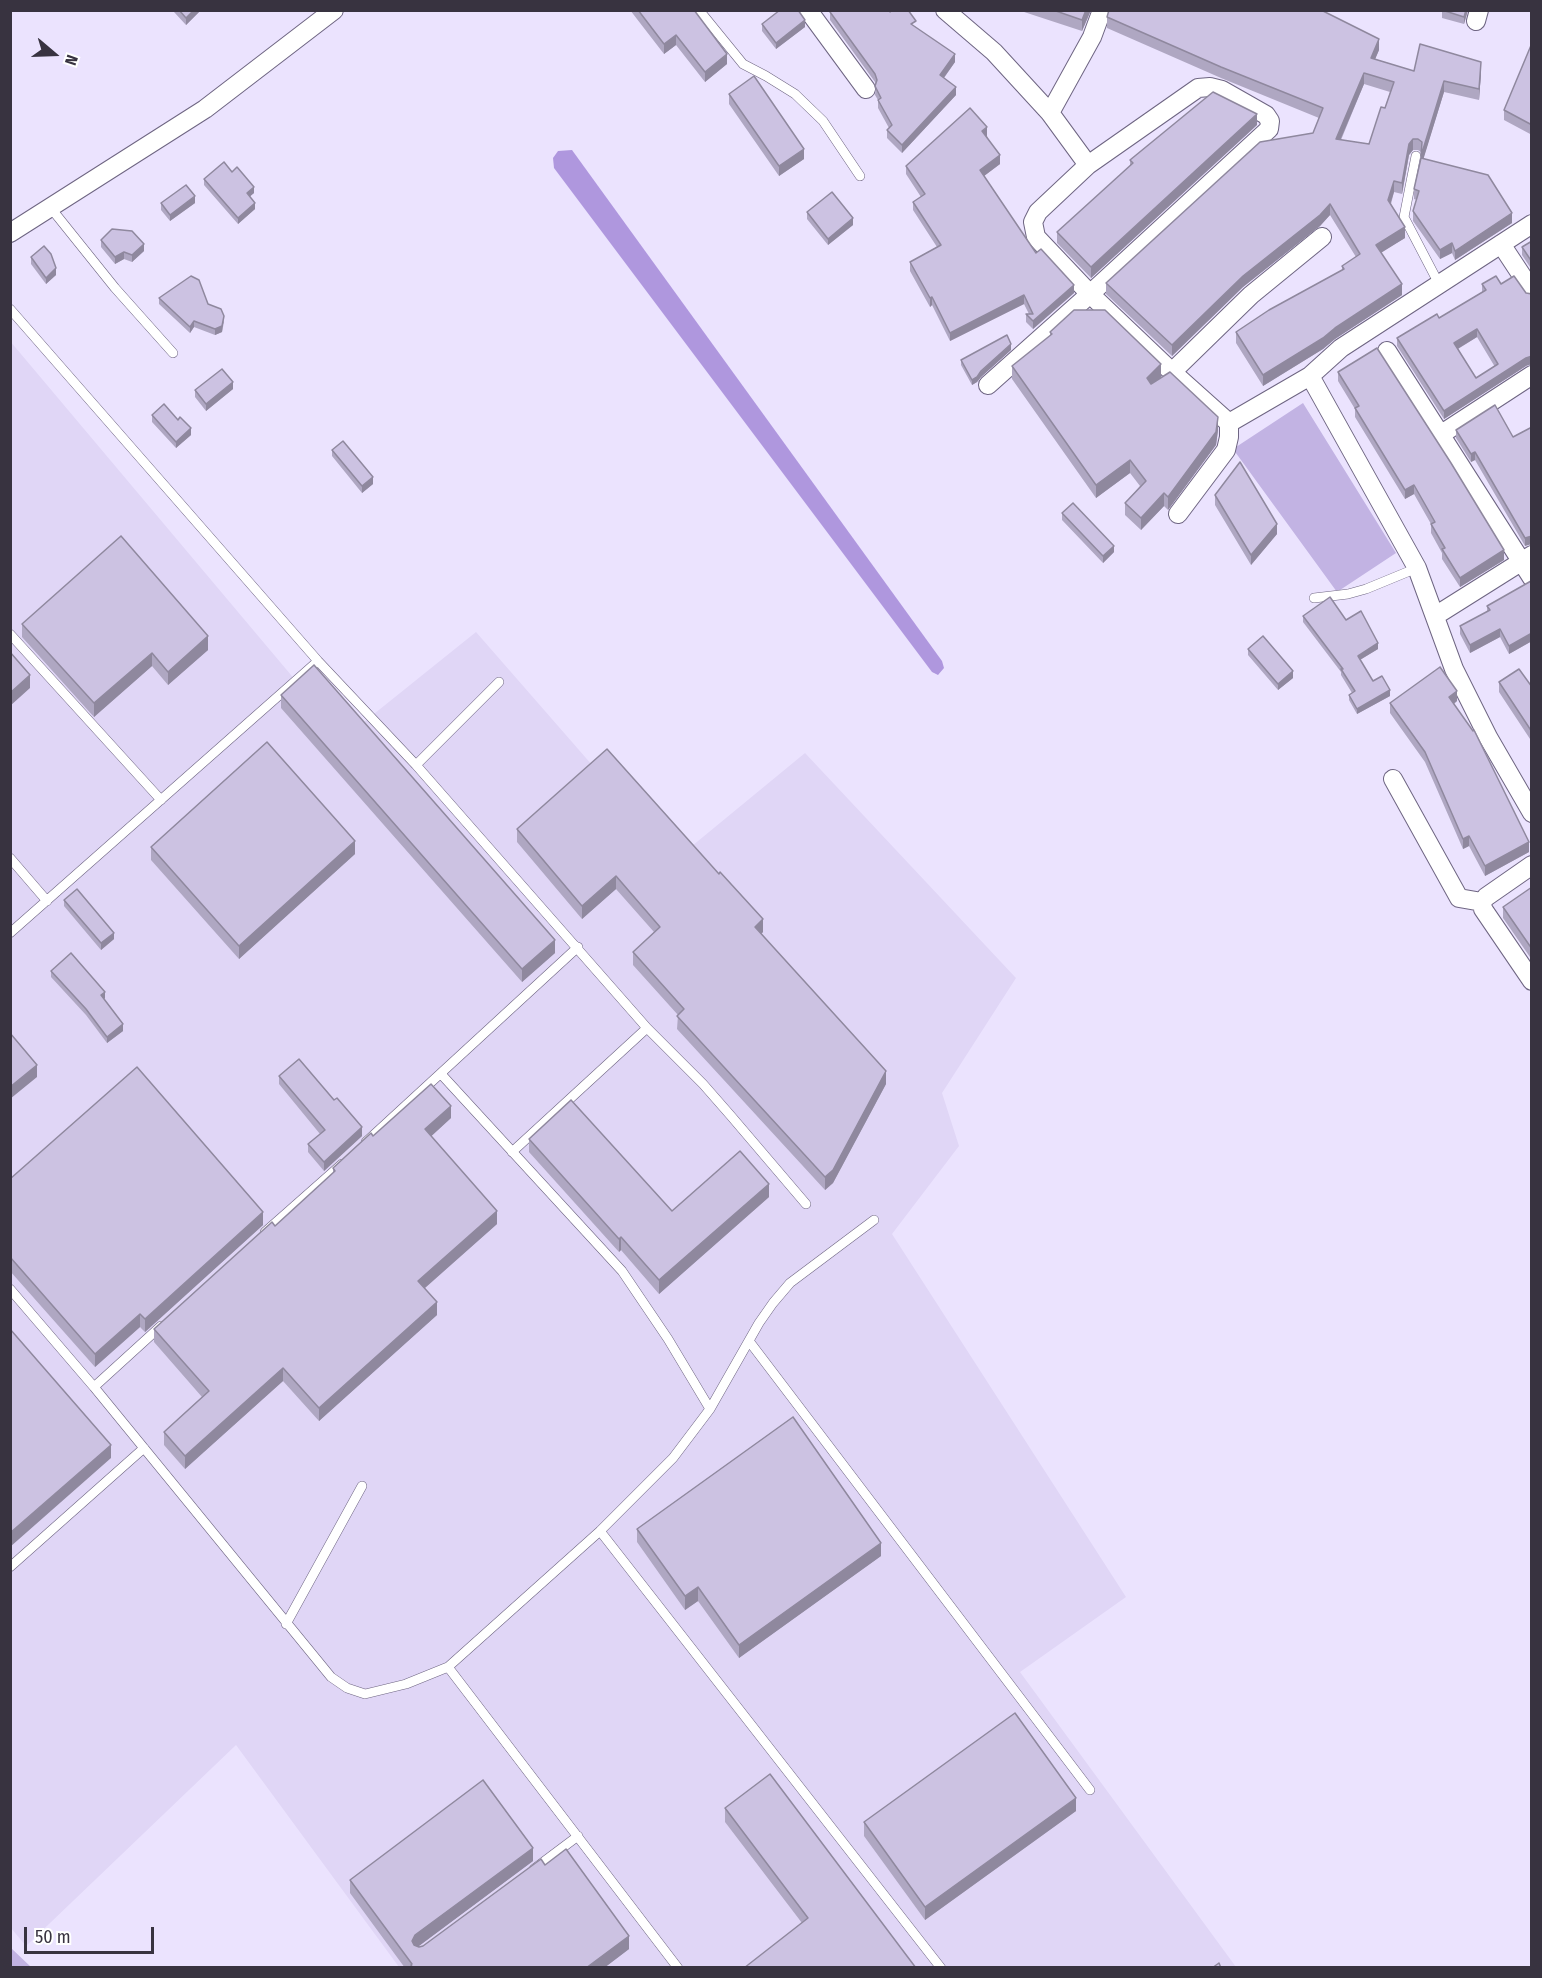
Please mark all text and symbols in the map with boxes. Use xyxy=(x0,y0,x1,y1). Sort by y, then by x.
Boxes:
north arrow xyxy=(24,24,84,84)
text: N xyxy=(61,52,82,68)
scale bar xyxy=(27,1915,158,1953)
text: 50 m xyxy=(35,1926,71,1948)

